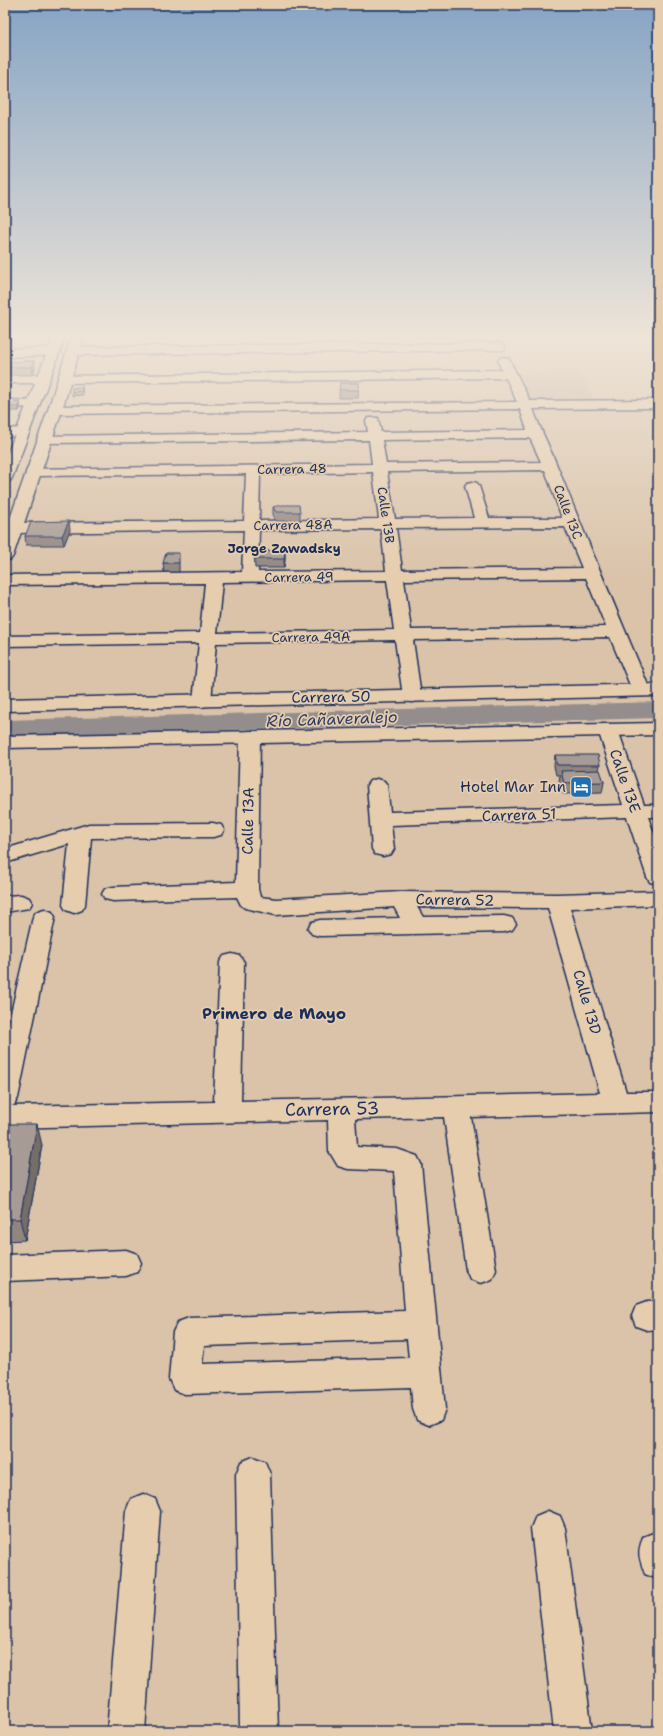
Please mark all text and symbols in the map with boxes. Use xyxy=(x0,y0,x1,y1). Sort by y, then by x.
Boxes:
street label: Carrera 48 xyxy=(257,460,327,478)
street label: Calle 13C xyxy=(550,482,586,542)
street label: Calle 13B xyxy=(374,486,398,545)
street label: Carrera 48A xyxy=(253,516,333,534)
district label: Jorge Zawadsky xyxy=(227,540,341,557)
street label: Carrera 49 xyxy=(264,568,334,586)
street label: Carrera 49A xyxy=(271,628,351,646)
street label: Carrera 50 xyxy=(291,686,371,708)
water label: Río Cañaveralejo xyxy=(266,706,398,732)
street label: Calle 13E xyxy=(605,746,645,816)
hotel icon: Hotel Mar Inn xyxy=(568,774,594,800)
place label: Hotel Mar Inn xyxy=(460,777,566,797)
street label: Calle 13A xyxy=(237,787,259,855)
street label: Carrera 51 xyxy=(481,804,557,826)
street label: Carrera 52 xyxy=(415,889,495,911)
street label: Calle 13D xyxy=(568,967,606,1037)
district label: Primero de Mayo xyxy=(202,1003,346,1024)
street label: Carrera 53 xyxy=(285,1096,379,1122)

